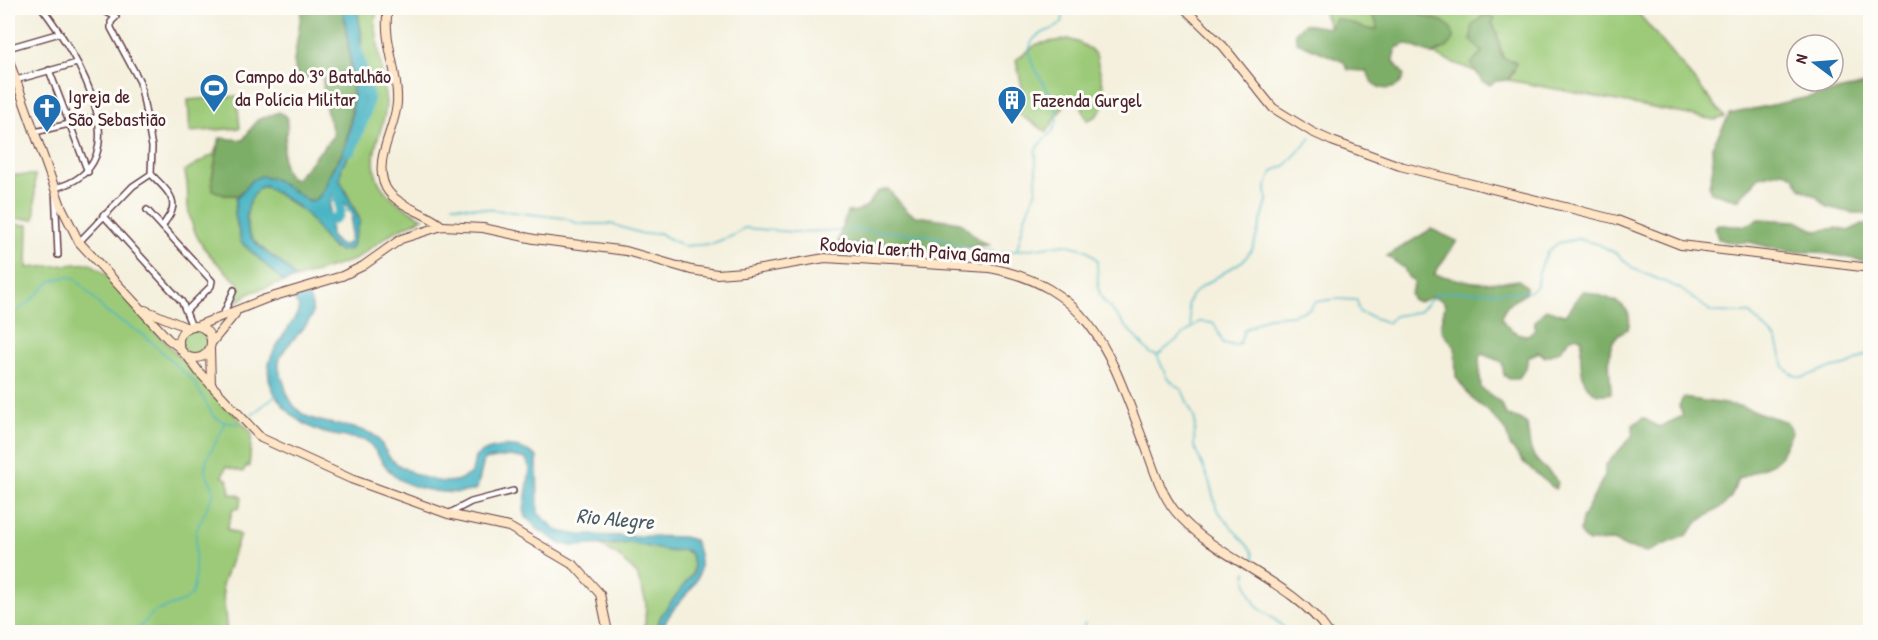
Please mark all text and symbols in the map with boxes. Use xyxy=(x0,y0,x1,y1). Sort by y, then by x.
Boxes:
north arrow xyxy=(1785,33,1845,93)
text: N xyxy=(1789,51,1812,66)
place label: Campo do 3º Batalhão da Polícia Militar xyxy=(235,62,391,112)
sports icon: Campo do 3º Batalhão da Polícia Militar xyxy=(198,72,230,114)
place label: Igreja de São Sebastião xyxy=(68,82,166,132)
building icon: Fazenda Gurgel xyxy=(996,84,1028,126)
place label: Fazenda Gurgel xyxy=(1032,86,1142,113)
church icon: Igreja de São Sebastião xyxy=(31,92,63,134)
street label: Rodovia Laerth Paiva Gama xyxy=(819,229,1011,270)
water label: Rio Alegre xyxy=(575,501,657,536)

